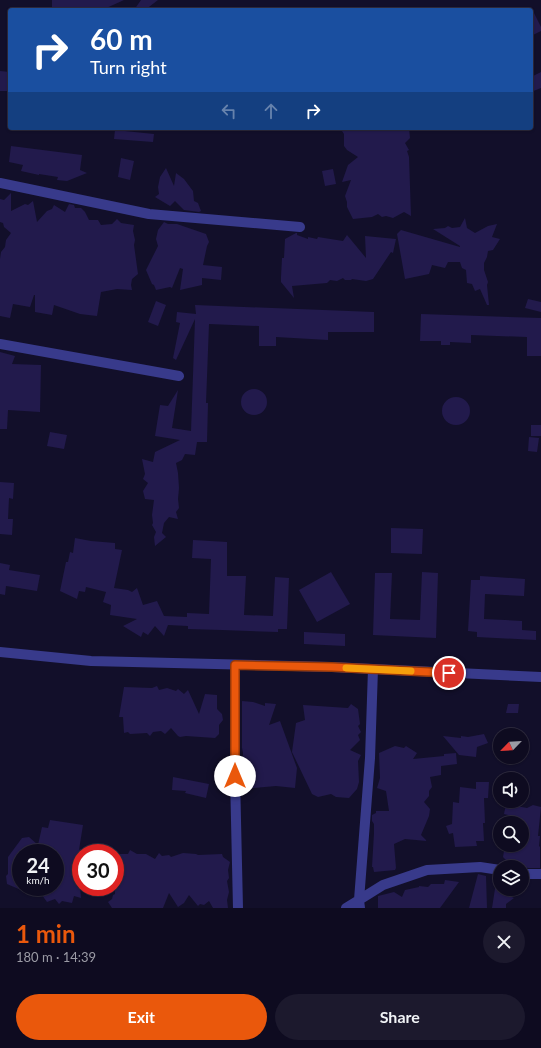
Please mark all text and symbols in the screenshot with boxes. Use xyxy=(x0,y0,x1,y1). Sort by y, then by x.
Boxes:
text: 60 m xyxy=(90,22,153,56)
icon: right xyxy=(24,24,76,76)
text: Turn right xyxy=(90,56,167,78)
icon: left xyxy=(218,100,240,122)
icon: ahead xyxy=(260,100,282,122)
icon: right xyxy=(302,100,324,122)
pin xyxy=(432,656,466,690)
icon: arrive xyxy=(438,662,460,684)
north arrow xyxy=(493,728,529,764)
map controls xyxy=(493,728,529,896)
position arrow xyxy=(214,755,256,797)
button: sound xyxy=(493,772,529,808)
button: search xyxy=(493,816,529,852)
speed limit sign: 30 xyxy=(72,844,124,896)
text: 24 xyxy=(26,853,50,877)
button: layers xyxy=(493,860,529,896)
text: km/h xyxy=(26,874,50,886)
text: 1 min xyxy=(16,919,76,948)
button: close xyxy=(483,921,525,963)
text: 180 m · 14:39 xyxy=(16,949,96,965)
button: Exit xyxy=(16,994,267,1040)
button: Share xyxy=(275,994,525,1040)

